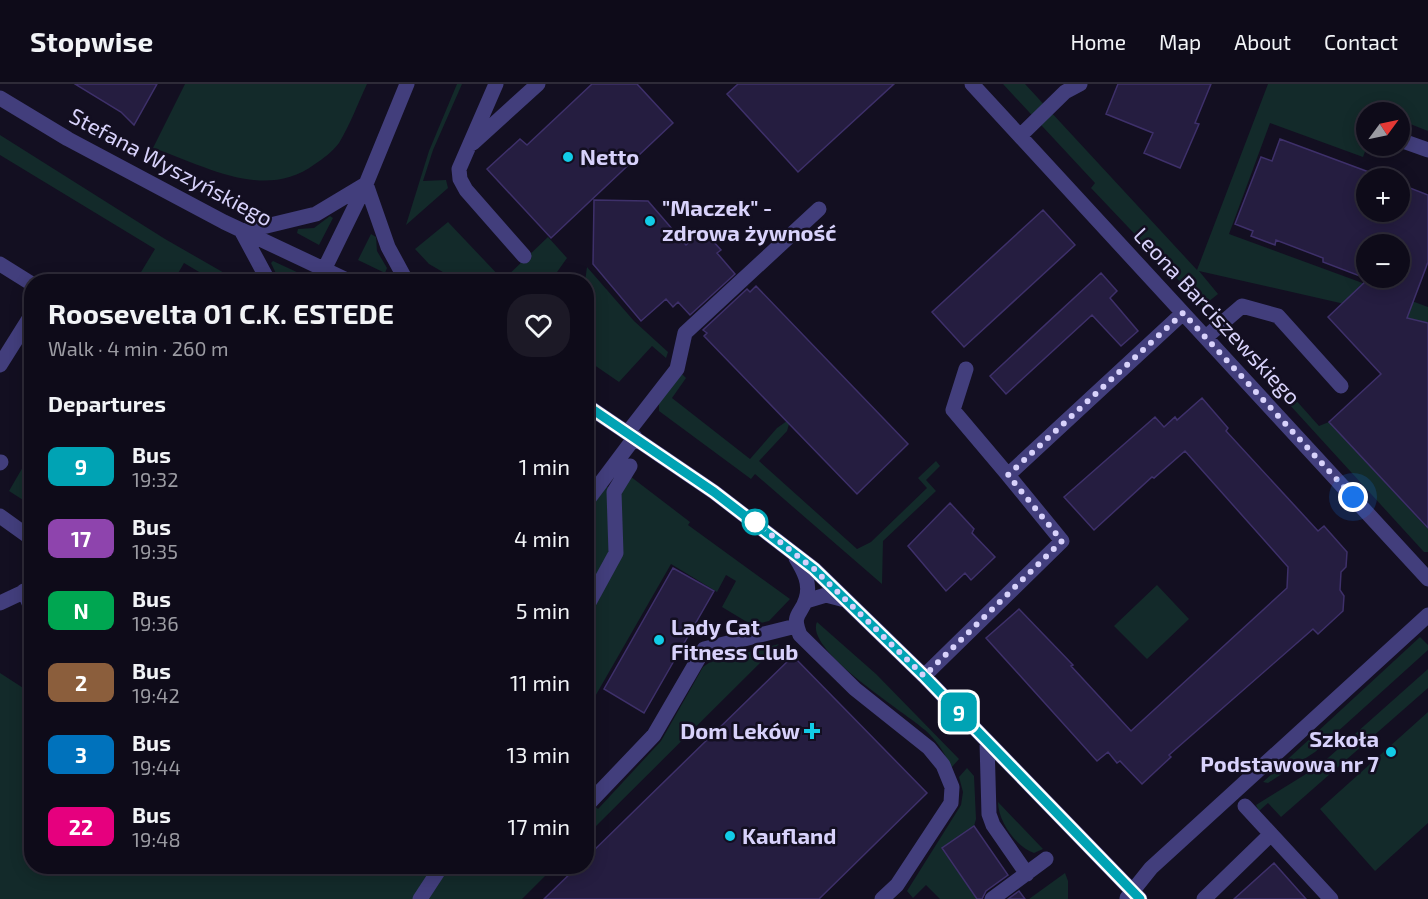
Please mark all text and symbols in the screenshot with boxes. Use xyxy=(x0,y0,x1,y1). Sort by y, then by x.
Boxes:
text: Stopwise xyxy=(30,24,153,58)
text: Home xyxy=(1070,29,1126,54)
text: Map xyxy=(1159,29,1201,54)
text: About xyxy=(1234,29,1291,54)
text: Contact xyxy=(1324,29,1398,54)
street label: Stefana Wyszyńskiego xyxy=(66,102,277,231)
north arrow xyxy=(1356,102,1410,156)
map controls xyxy=(1356,102,1410,288)
place label: Netto xyxy=(580,143,639,169)
marker: Netto xyxy=(561,150,575,164)
button: + xyxy=(1356,168,1410,222)
place label: "Maczek" - zdrowa żywność xyxy=(662,194,836,246)
marker: "Maczek" - zdrowa żywność xyxy=(643,214,657,228)
street label: Leona Barciszewskiego xyxy=(1129,221,1307,409)
button: − xyxy=(1356,234,1410,288)
button: heart xyxy=(507,294,570,357)
text: Roosevelta 01 C.K. ESTEDE xyxy=(48,296,394,330)
text: Walk · 4 min · 260 m xyxy=(48,336,228,360)
text: Departures xyxy=(48,390,166,416)
text: Bus xyxy=(132,441,171,467)
text: 1 min xyxy=(519,453,570,479)
text: 9 xyxy=(75,454,87,479)
text: 19:32 xyxy=(132,467,178,491)
your location xyxy=(1338,482,1368,512)
unlabelled marker xyxy=(742,509,768,535)
text: Bus xyxy=(132,513,171,539)
text: 4 min xyxy=(514,525,570,551)
text: 17 xyxy=(71,526,91,551)
text: 19:35 xyxy=(132,539,178,563)
text: Bus xyxy=(132,585,171,611)
text: 5 min xyxy=(516,597,570,623)
text: N xyxy=(73,598,89,623)
text: 19:36 xyxy=(132,611,179,635)
place label: Lady Cat Fitness Club xyxy=(671,613,798,664)
marker: Lady Cat Fitness Club xyxy=(652,633,666,647)
text: Bus xyxy=(132,657,171,683)
text: 11 min xyxy=(510,669,570,695)
text: 2 xyxy=(75,670,87,695)
text: 19:42 xyxy=(132,683,180,707)
line badge: 9 xyxy=(940,692,978,732)
text: 9 xyxy=(953,700,965,725)
place label: Dom Leków xyxy=(680,717,800,743)
marker: Dom Leków xyxy=(805,724,819,738)
place label: Szkoła Podstawowa nr 7 xyxy=(1200,725,1379,776)
text: Bus xyxy=(132,729,171,755)
text: 13 min xyxy=(507,741,570,767)
text: 3 xyxy=(75,742,87,767)
marker: Szkoła Podstawowa nr 7 xyxy=(1384,745,1398,759)
text: 19:44 xyxy=(132,755,181,779)
text: Bus xyxy=(132,801,171,827)
text: 17 min xyxy=(508,813,570,839)
text: 22 xyxy=(69,814,93,839)
place label: Kaufland xyxy=(742,822,836,848)
text: 19:48 xyxy=(132,827,181,851)
marker: Kaufland xyxy=(723,829,737,843)

